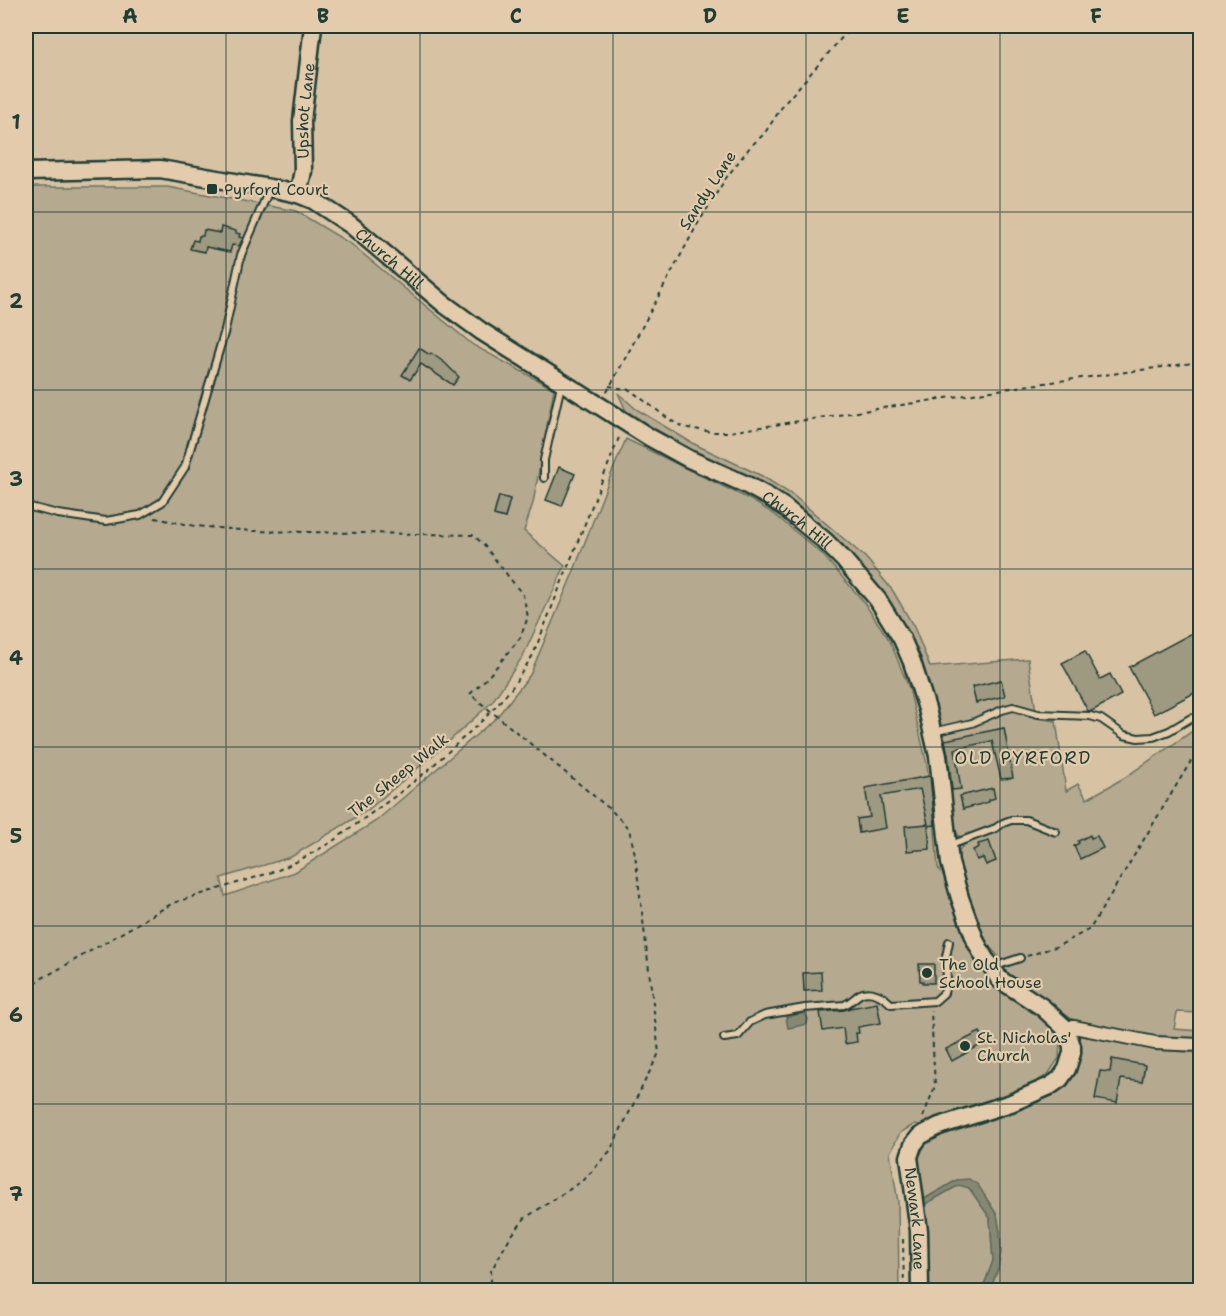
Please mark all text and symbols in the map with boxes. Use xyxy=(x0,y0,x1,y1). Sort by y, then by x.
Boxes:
text: A xyxy=(122,3,138,29)
text: B xyxy=(317,3,329,29)
text: C xyxy=(510,3,522,29)
text: D xyxy=(703,3,717,29)
text: E xyxy=(896,3,910,29)
text: F xyxy=(1090,3,1102,29)
street label: Upshot Lane xyxy=(292,62,320,159)
text: 1 xyxy=(11,109,21,135)
street label: Sandy Lane xyxy=(674,147,741,234)
place label: Pyrford Court xyxy=(224,179,329,200)
marker: Pyrford Court xyxy=(205,182,219,196)
street label: Church Hill xyxy=(351,223,429,294)
text: 2 xyxy=(9,288,23,314)
text: 3 xyxy=(9,466,23,492)
street label: Church Hill xyxy=(758,486,837,554)
text: 4 xyxy=(9,645,23,671)
street label: The Sheep Walk xyxy=(344,728,453,822)
district label: OLD PYRFORD xyxy=(954,746,1092,770)
text: 5 xyxy=(10,823,22,849)
place label: The Old School House xyxy=(939,954,1042,993)
marker: The Old School House xyxy=(920,966,934,980)
text: 6 xyxy=(9,1002,23,1028)
place label: St. Nicholas' Church xyxy=(977,1027,1071,1066)
marker: St. Nicholas' Church xyxy=(958,1039,972,1053)
street label: Newark Lane xyxy=(899,1166,930,1270)
text: 7 xyxy=(9,1181,23,1207)

